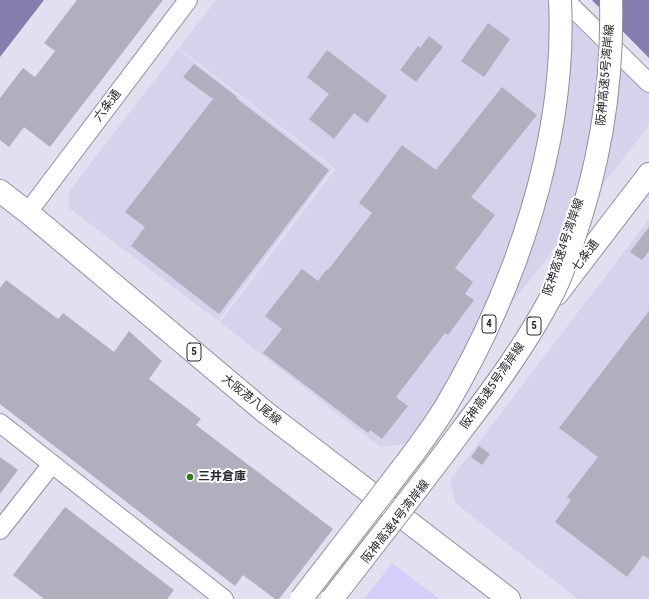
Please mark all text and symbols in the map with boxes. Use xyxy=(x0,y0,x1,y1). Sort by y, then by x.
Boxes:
street label: 阪神高速5号湾岸線 xyxy=(594,24,618,126)
street label: 六条通 xyxy=(91,87,125,125)
street label: 阪神高速4号湾岸線 xyxy=(541,196,587,298)
street label: 七条通 xyxy=(569,237,603,275)
road number: 4 xyxy=(482,315,496,333)
road number: 5 xyxy=(527,317,541,335)
street label: 阪神高速5号湾岸線 xyxy=(458,340,528,432)
road number: 5 xyxy=(187,343,201,361)
street label: 大阪港八尾線 xyxy=(218,372,284,428)
place label: 三井倉庫 xyxy=(198,470,246,484)
marker: 三井倉庫 xyxy=(185,472,195,482)
street label: 阪神高速4号湾岸線 xyxy=(359,477,433,567)

